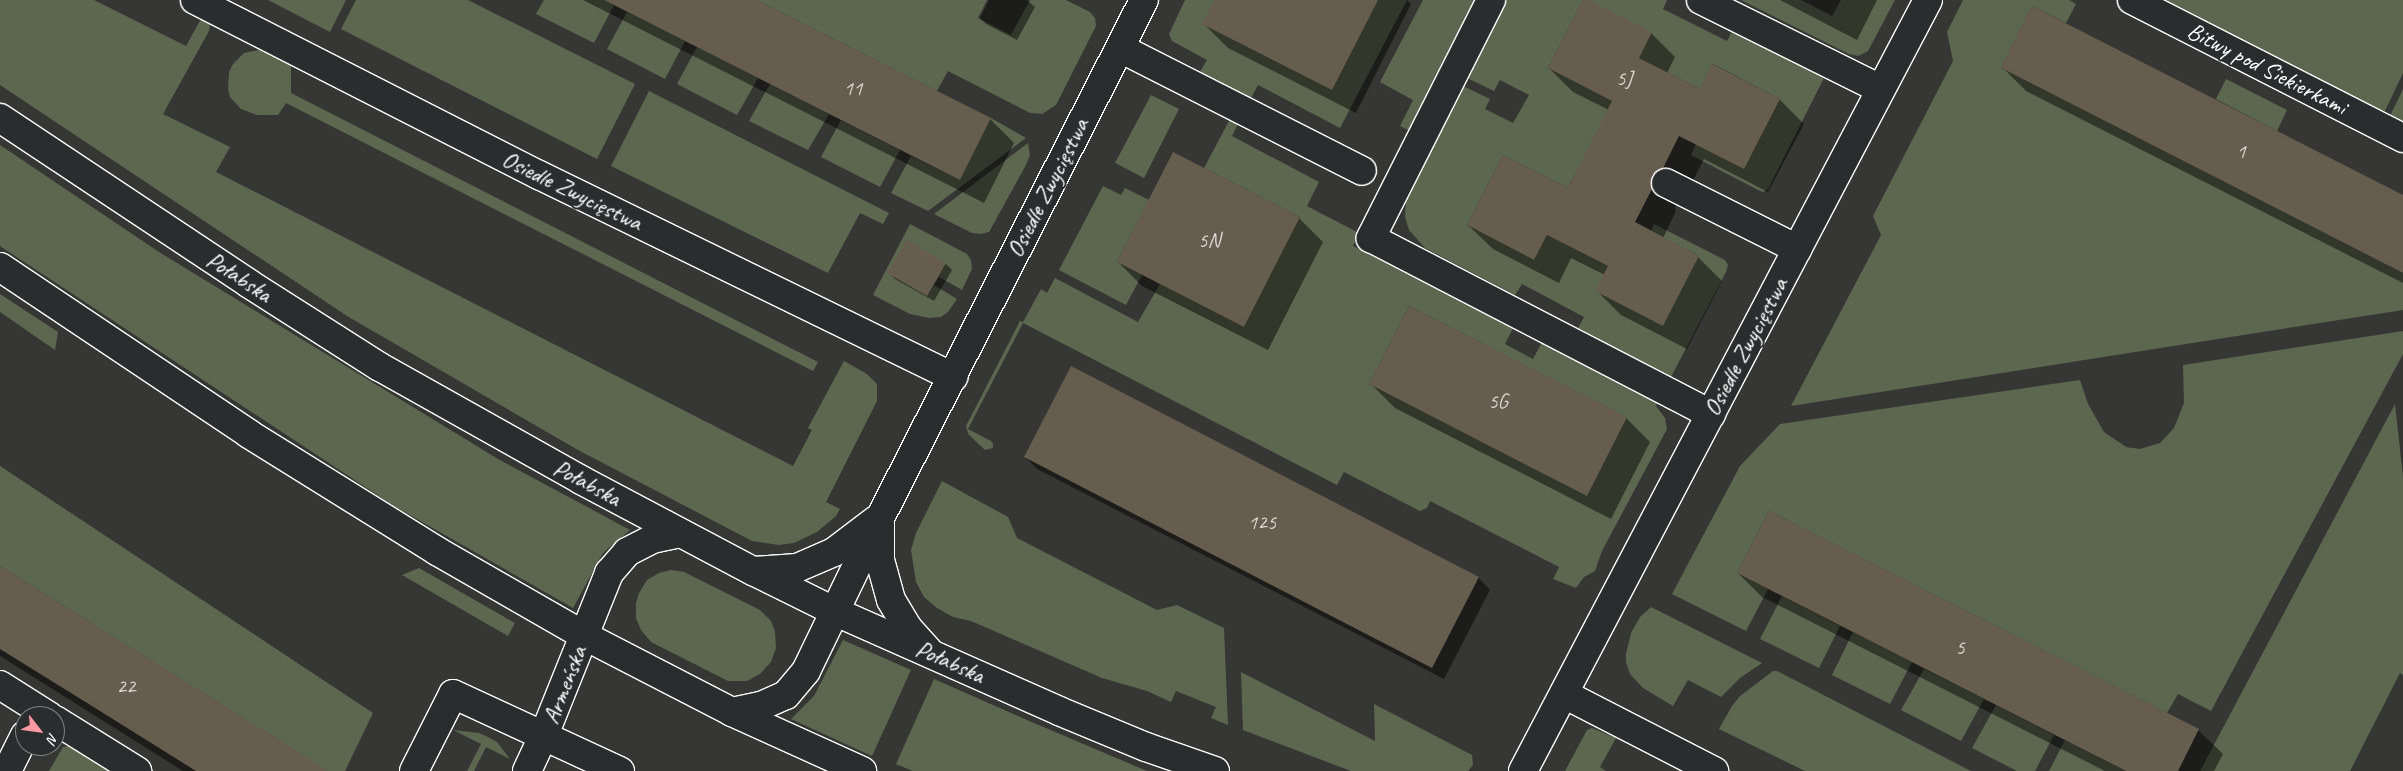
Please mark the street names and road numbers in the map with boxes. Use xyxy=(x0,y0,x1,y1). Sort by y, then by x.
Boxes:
street label: Bitwy pod Siekierkami xyxy=(2183,16,2351,122)
street label: Osiedle Zwycięstwa xyxy=(1001,114,1095,262)
street label: Osiedle Zwycięstwa xyxy=(497,145,647,237)
street label: Połabska xyxy=(201,245,277,309)
street label: Osiedle Zwycięstwa xyxy=(1698,273,1794,421)
street label: Połabska xyxy=(549,453,625,513)
street label: Połabska xyxy=(911,634,989,690)
street label: Armeńska xyxy=(536,642,594,728)

